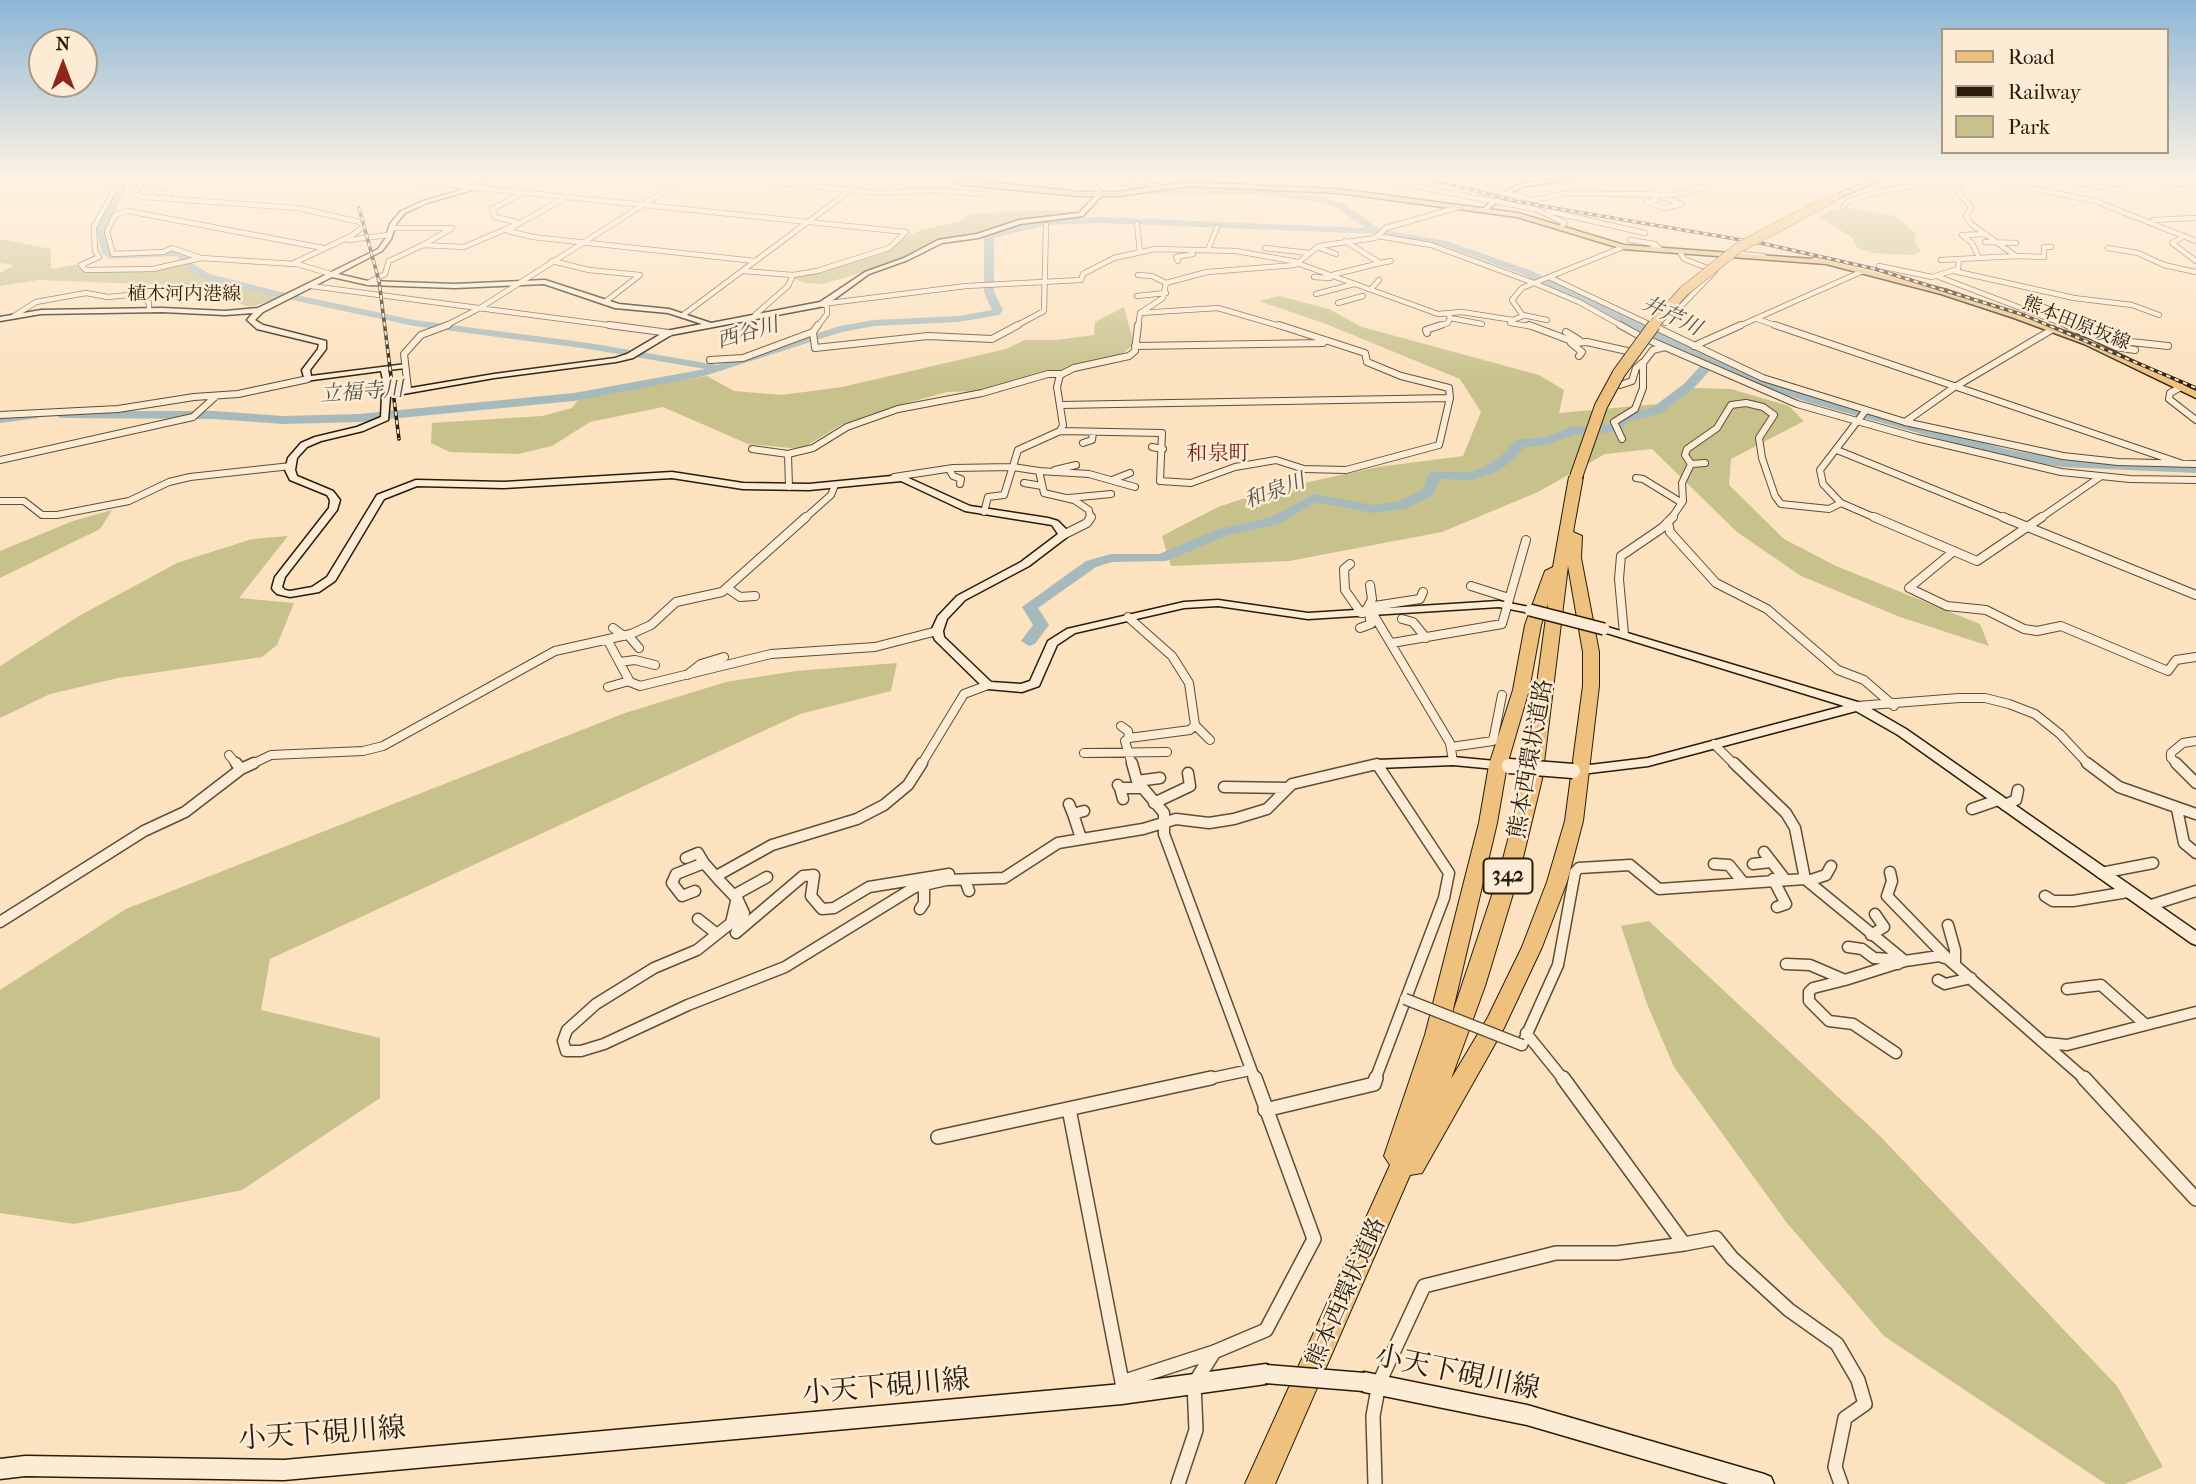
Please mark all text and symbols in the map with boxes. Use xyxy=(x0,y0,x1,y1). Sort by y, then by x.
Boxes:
north arrow xyxy=(28,28,98,98)
legend xyxy=(1940,28,2168,154)
text: N xyxy=(56,33,70,55)
text: Road xyxy=(2008,45,2055,69)
text: Railway xyxy=(2008,80,2081,104)
text: Park xyxy=(2008,115,2050,139)
street label: 植木河内港線 xyxy=(127,284,241,306)
water label: 井芹川 xyxy=(1637,292,1705,342)
street label: 熊本田原坂線 xyxy=(2019,292,2133,356)
water label: 西谷川 xyxy=(714,313,782,355)
water label: 立福寺川 xyxy=(319,378,405,408)
district label: 和泉町 xyxy=(1187,442,1249,468)
water label: 和泉川 xyxy=(1241,469,1309,515)
street label: 熊本西環状道路 xyxy=(1504,677,1560,841)
road number: 342 xyxy=(1484,858,1532,894)
street label: 熊本西環状道路 xyxy=(1302,1214,1392,1372)
street label: 小天下硯川線 xyxy=(1371,1340,1543,1408)
street label: 小天下硯川線 xyxy=(801,1364,971,1412)
street label: 小天下硯川線 xyxy=(237,1412,407,1458)

